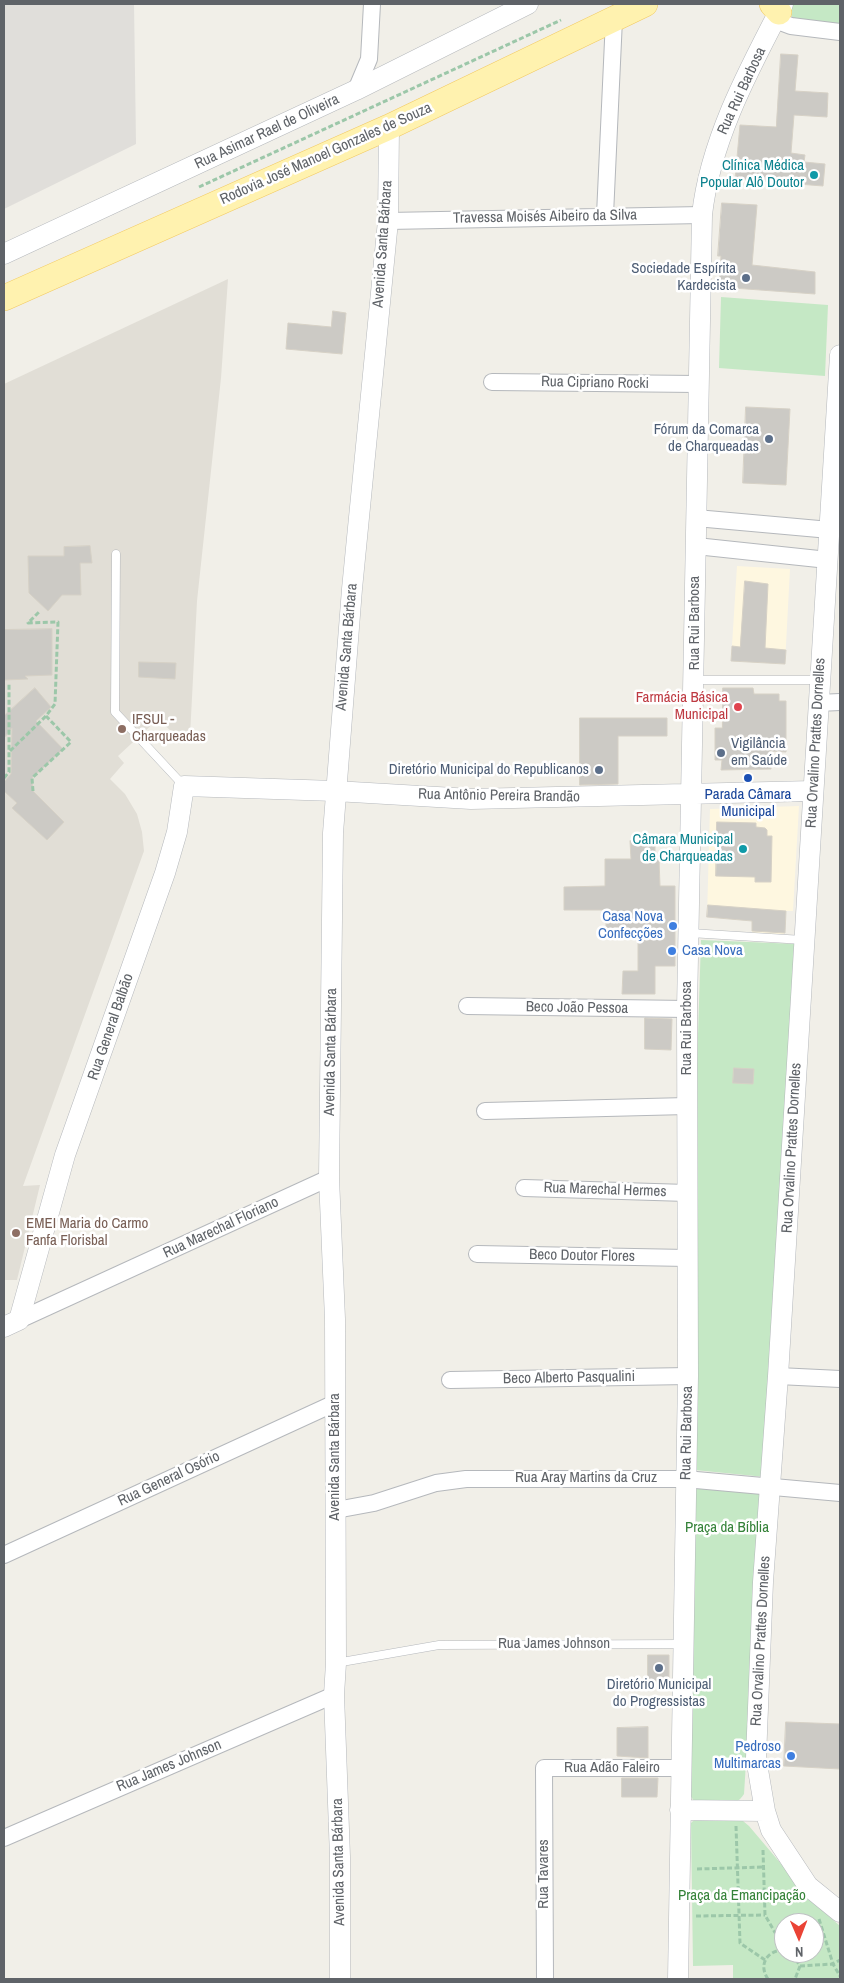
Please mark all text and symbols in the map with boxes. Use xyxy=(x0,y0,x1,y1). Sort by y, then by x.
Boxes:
street label: Rua Rui Barbosa xyxy=(714,44,770,138)
street label: Rua Asimar Rael de Oliveira xyxy=(192,91,342,173)
street label: Rodovia José Manoel Gonzales de Souza xyxy=(217,99,435,209)
place label: Clínica Médica Popular Alô Doutor xyxy=(700,157,804,192)
marker: Clínica Médica Popular Alô Doutor xyxy=(808,169,820,181)
street label: Avenida Santa Bárbara xyxy=(370,180,396,308)
street label: Travessa Moisés Aibeiro da Silva xyxy=(453,206,637,228)
place label: Sociedade Espírita Kardecista xyxy=(631,260,736,295)
marker: Sociedade Espírita Kardecista xyxy=(740,272,752,284)
street label: Rua Cipriano Rocki xyxy=(541,373,649,393)
place label: Fórum da Comarca de Charqueadas xyxy=(654,421,759,456)
marker: Fórum da Comarca de Charqueadas xyxy=(763,433,775,445)
street label: Rua Rui Barbosa xyxy=(686,576,704,670)
street label: Avenida Santa Bárbara xyxy=(332,583,362,711)
street label: Rua Orvalino Prattes Dornelles xyxy=(803,658,829,828)
place label: Farmácia Básica Municipal xyxy=(636,689,728,724)
marker: Farmácia Básica Municipal xyxy=(732,701,744,713)
place label: IFSUL - Charqueadas xyxy=(132,711,206,746)
marker: IFSUL - Charqueadas xyxy=(116,723,128,735)
place label: Vigilância em Saúde xyxy=(731,735,787,770)
marker: Vigilância em Saúde xyxy=(715,747,727,759)
place label: Diretório Municipal do Republicanos xyxy=(389,761,589,779)
marker: Diretório Municipal do Republicanos xyxy=(593,764,605,776)
marker: Parada Câmara Municipal xyxy=(742,772,754,784)
street label: Rua Antônio Pereira Brandão xyxy=(418,786,580,806)
place label: Parada Câmara Municipal xyxy=(705,786,791,821)
place label: Câmara Municipal de Charqueadas xyxy=(633,831,733,866)
marker: Câmara Municipal de Charqueadas xyxy=(737,843,749,855)
place label: Casa Nova Confecções xyxy=(598,908,663,943)
marker: Casa Nova Confecções xyxy=(667,920,679,932)
place label: Casa Nova xyxy=(682,942,743,960)
marker: Casa Nova xyxy=(666,945,678,957)
street label: Rua General Balbão xyxy=(84,971,138,1083)
street label: Rua Rui Barbosa xyxy=(678,981,696,1075)
street label: Avenida Santa Bárbara xyxy=(321,988,341,1116)
street label: Beco João Pessoa xyxy=(526,998,628,1018)
street label: Rua Orvalino Prattes Dornelles xyxy=(779,1063,805,1233)
street label: Rua Marechal Hermes xyxy=(543,1179,667,1201)
street label: Rua Marechal Floriano xyxy=(161,1193,281,1263)
place label: EMEI Maria do Carmo Fanfa Florisbal xyxy=(26,1215,148,1250)
marker: EMEI Maria do Carmo Fanfa Florisbal xyxy=(10,1227,22,1239)
street label: Beco Doutor Flores xyxy=(529,1246,635,1266)
street label: Beco Alberto Pasqualini xyxy=(503,1368,635,1388)
street label: Rua Rui Barbosa xyxy=(677,1386,697,1480)
street label: Avenida Santa Bárbara xyxy=(326,1393,344,1521)
street label: Rua General Osório xyxy=(115,1448,223,1510)
street label: Rua Aray Martins da Cruz xyxy=(515,1469,657,1487)
park label: Praça da Bíblia xyxy=(685,1519,769,1537)
street label: Rua Orvalino Prattes Dornelles xyxy=(748,1556,774,1726)
street label: Rua James Johnson xyxy=(498,1635,610,1653)
marker: Diretório Municipal do Progressistas xyxy=(653,1662,665,1674)
place label: Diretório Municipal do Progressistas xyxy=(607,1676,711,1711)
street label: Rua James Johnson xyxy=(114,1736,224,1796)
place label: Pedroso Multimarcas xyxy=(714,1738,781,1773)
marker: Pedroso Multimarcas xyxy=(785,1750,797,1762)
street label: Rua Adão Faleiro xyxy=(564,1759,660,1777)
street label: Avenida Santa Bárbara xyxy=(329,1798,349,1926)
street label: Rua Tavares xyxy=(535,1839,553,1909)
park label: Praça da Emancipação xyxy=(678,1887,806,1905)
north arrow xyxy=(774,1913,824,1963)
text: N xyxy=(795,1943,804,1961)

